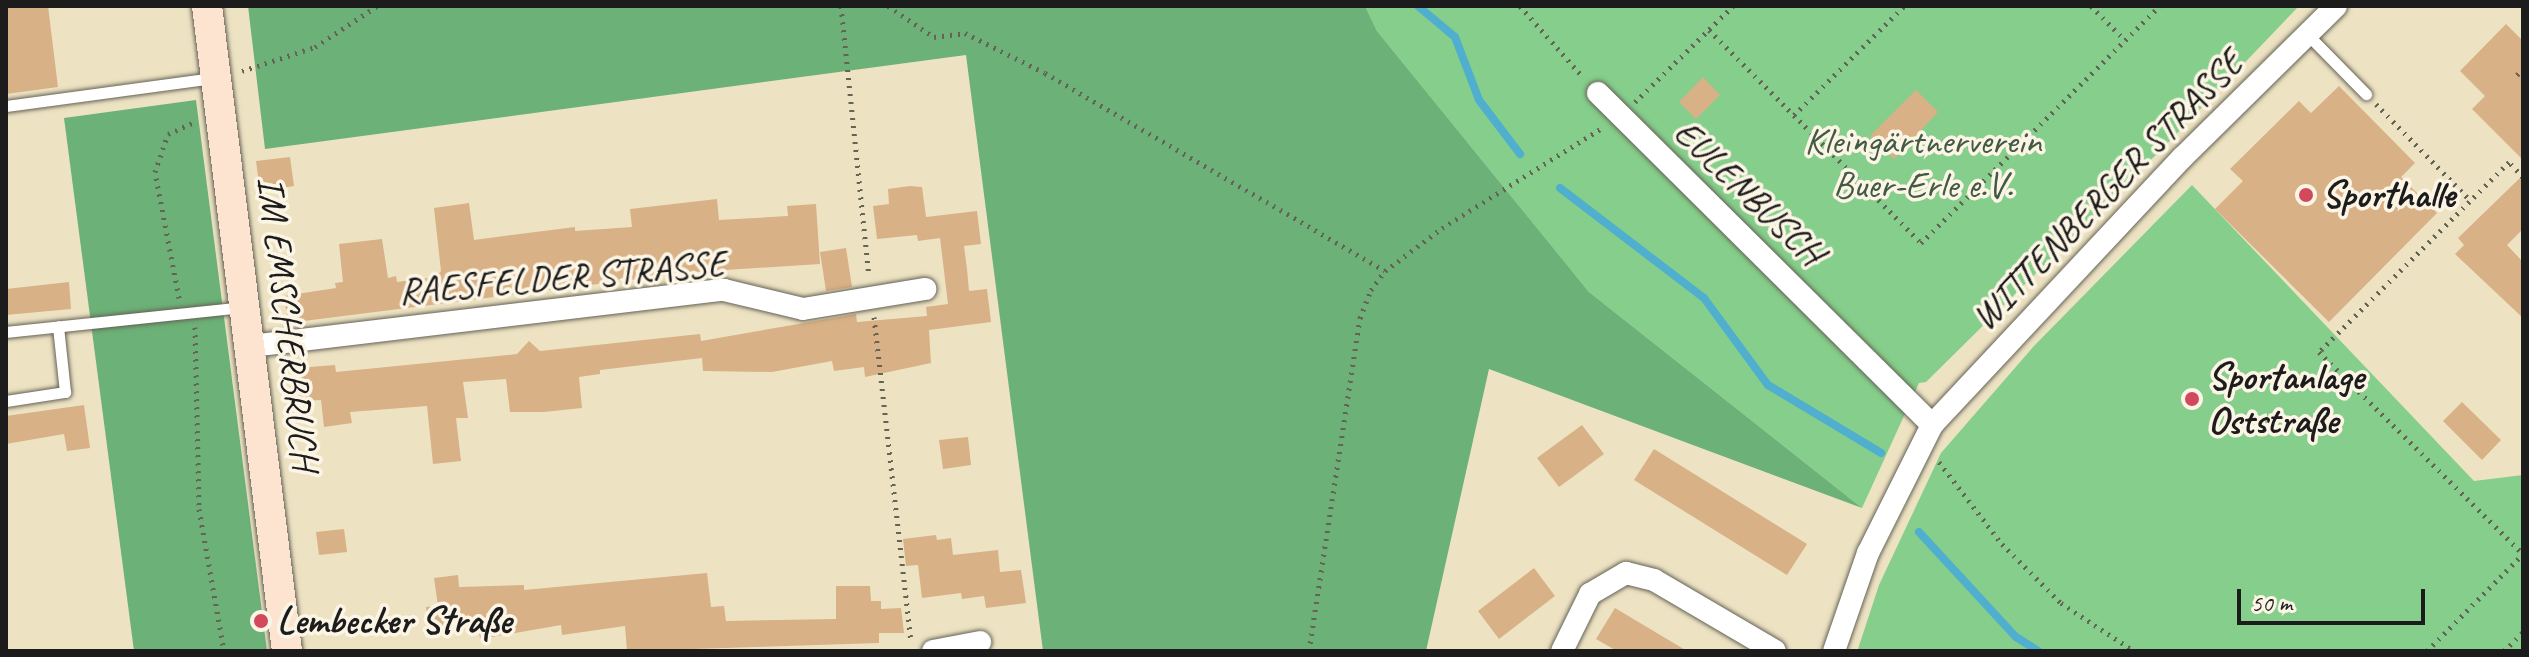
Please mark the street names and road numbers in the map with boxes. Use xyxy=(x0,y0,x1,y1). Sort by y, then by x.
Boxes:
street label: WITTENBERGER STRASSE xyxy=(1961,40,2253,340)
street label: EULENBUSCH xyxy=(1665,110,1833,274)
street label: IM EMSCHERBRUCH xyxy=(247,174,329,472)
street label: RAESFELDER STRASSE xyxy=(397,240,727,314)

